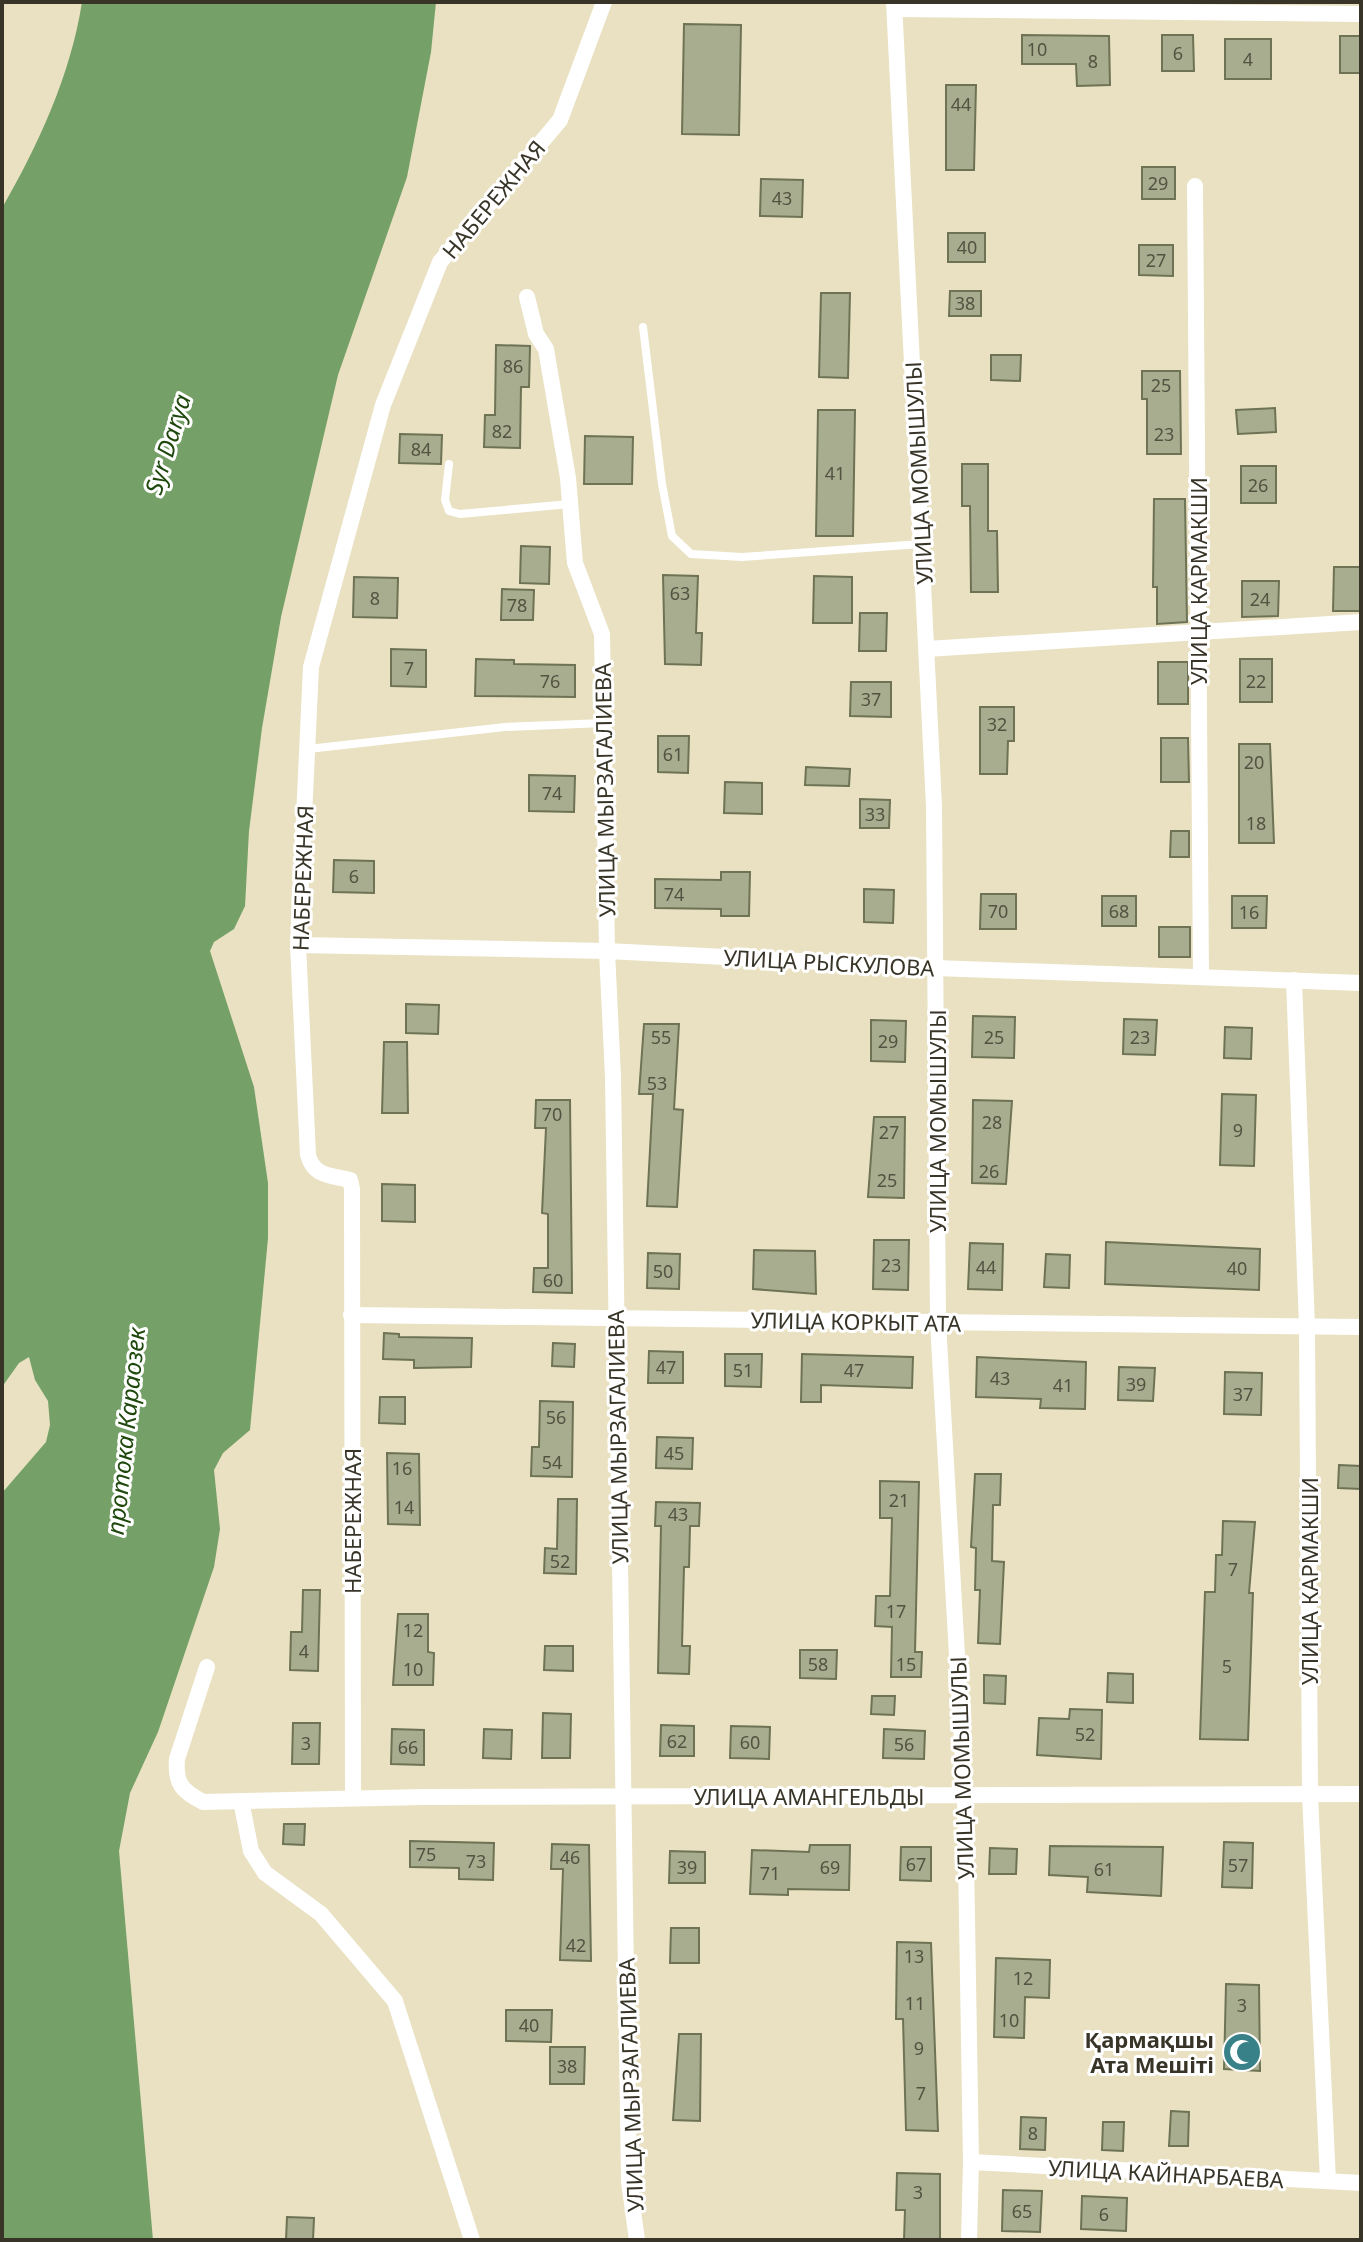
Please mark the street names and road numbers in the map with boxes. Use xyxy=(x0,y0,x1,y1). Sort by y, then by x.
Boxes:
street label: НАБЕРЕЖНАЯ xyxy=(435,133,551,265)
street label: УЛИЦА МОМЫШУЛЫ xyxy=(897,361,939,585)
street label: УЛИЦА КАРМАКШИ xyxy=(1183,477,1213,685)
street label: УЛИЦА МЫРЗАГАЛИЕВА xyxy=(587,662,621,918)
street label: НАБЕРЕЖНАЯ xyxy=(284,805,320,951)
street label: УЛИЦА РЫСКУЛОВА xyxy=(723,941,936,983)
street label: УЛИЦА МОМЫШУЛЫ xyxy=(922,1009,952,1233)
street label: УЛИЦА КОРКЫТ АТА xyxy=(750,1304,962,1338)
street label: УЛИЦА МЫРЗАГАЛИЕВА xyxy=(600,1309,634,1565)
street label: НАБЕРЕЖНАЯ xyxy=(337,1448,367,1594)
street label: УЛИЦА КАРМАКШИ xyxy=(1294,1477,1324,1685)
street label: УЛИЦА МОМЫШУЛЫ xyxy=(942,1656,980,1880)
street label: УЛИЦА АМАНГЕЛЬДЫ xyxy=(694,1781,924,1811)
street label: УЛИЦА МЫРЗАГАЛИЕВА xyxy=(611,1956,649,2213)
street label: УЛИЦА КАЙНАРБАЕВА xyxy=(1047,2152,1285,2194)

